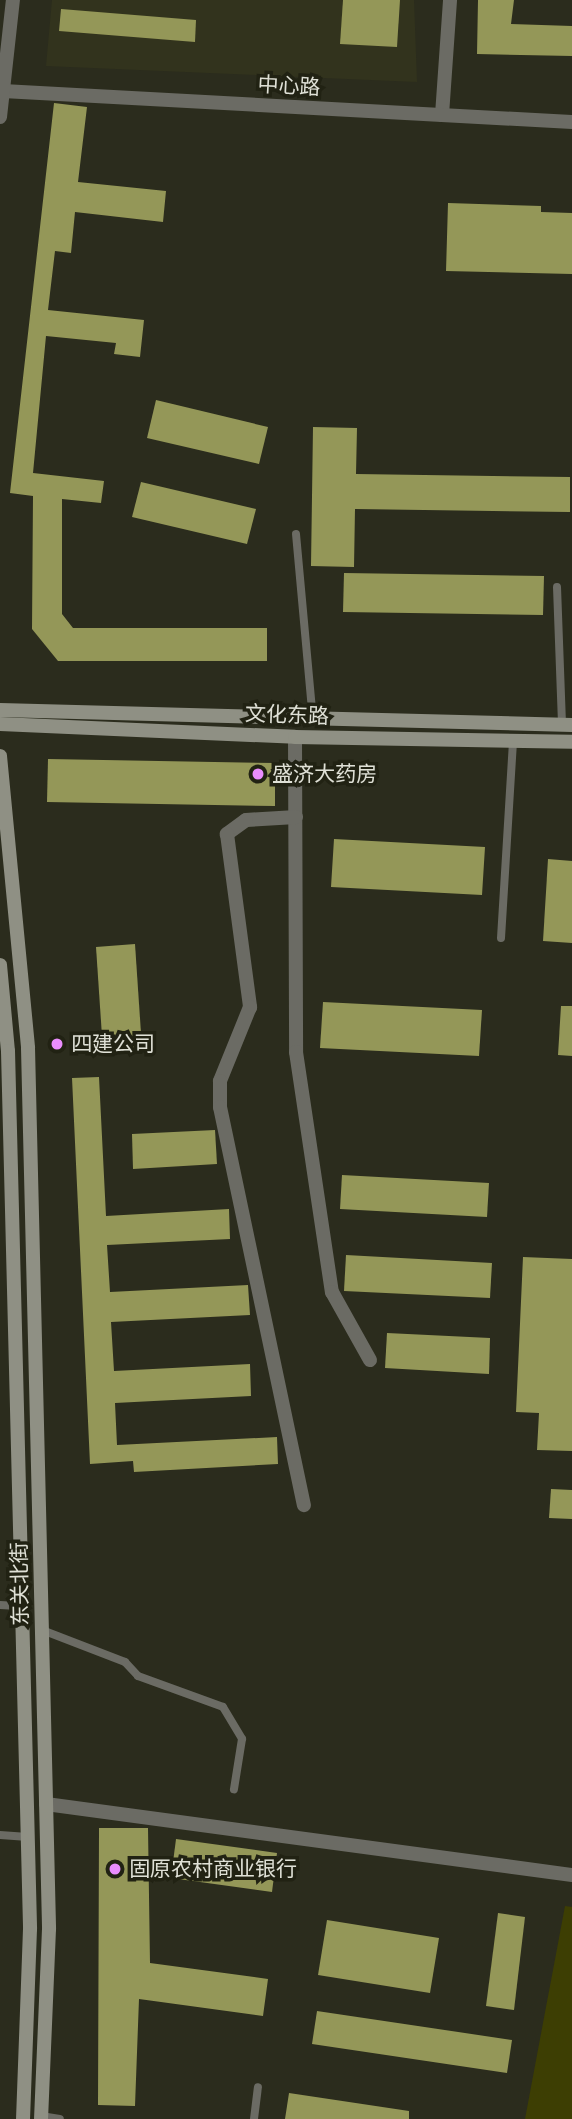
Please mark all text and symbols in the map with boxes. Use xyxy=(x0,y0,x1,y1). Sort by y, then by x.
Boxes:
street label: 中心路 xyxy=(257,72,321,100)
street label: 文化东路 xyxy=(245,701,329,729)
place label: 盛济大药房 xyxy=(272,761,377,787)
marker: 盛济大药房 xyxy=(250,766,266,782)
place label: 四建公司 xyxy=(71,1031,155,1057)
marker: 四建公司 xyxy=(49,1036,65,1052)
street label: 东关北街 xyxy=(7,1542,33,1626)
place label: 固原农村商业银行 xyxy=(129,1856,297,1882)
marker: 固原农村商业银行 xyxy=(107,1861,123,1877)

